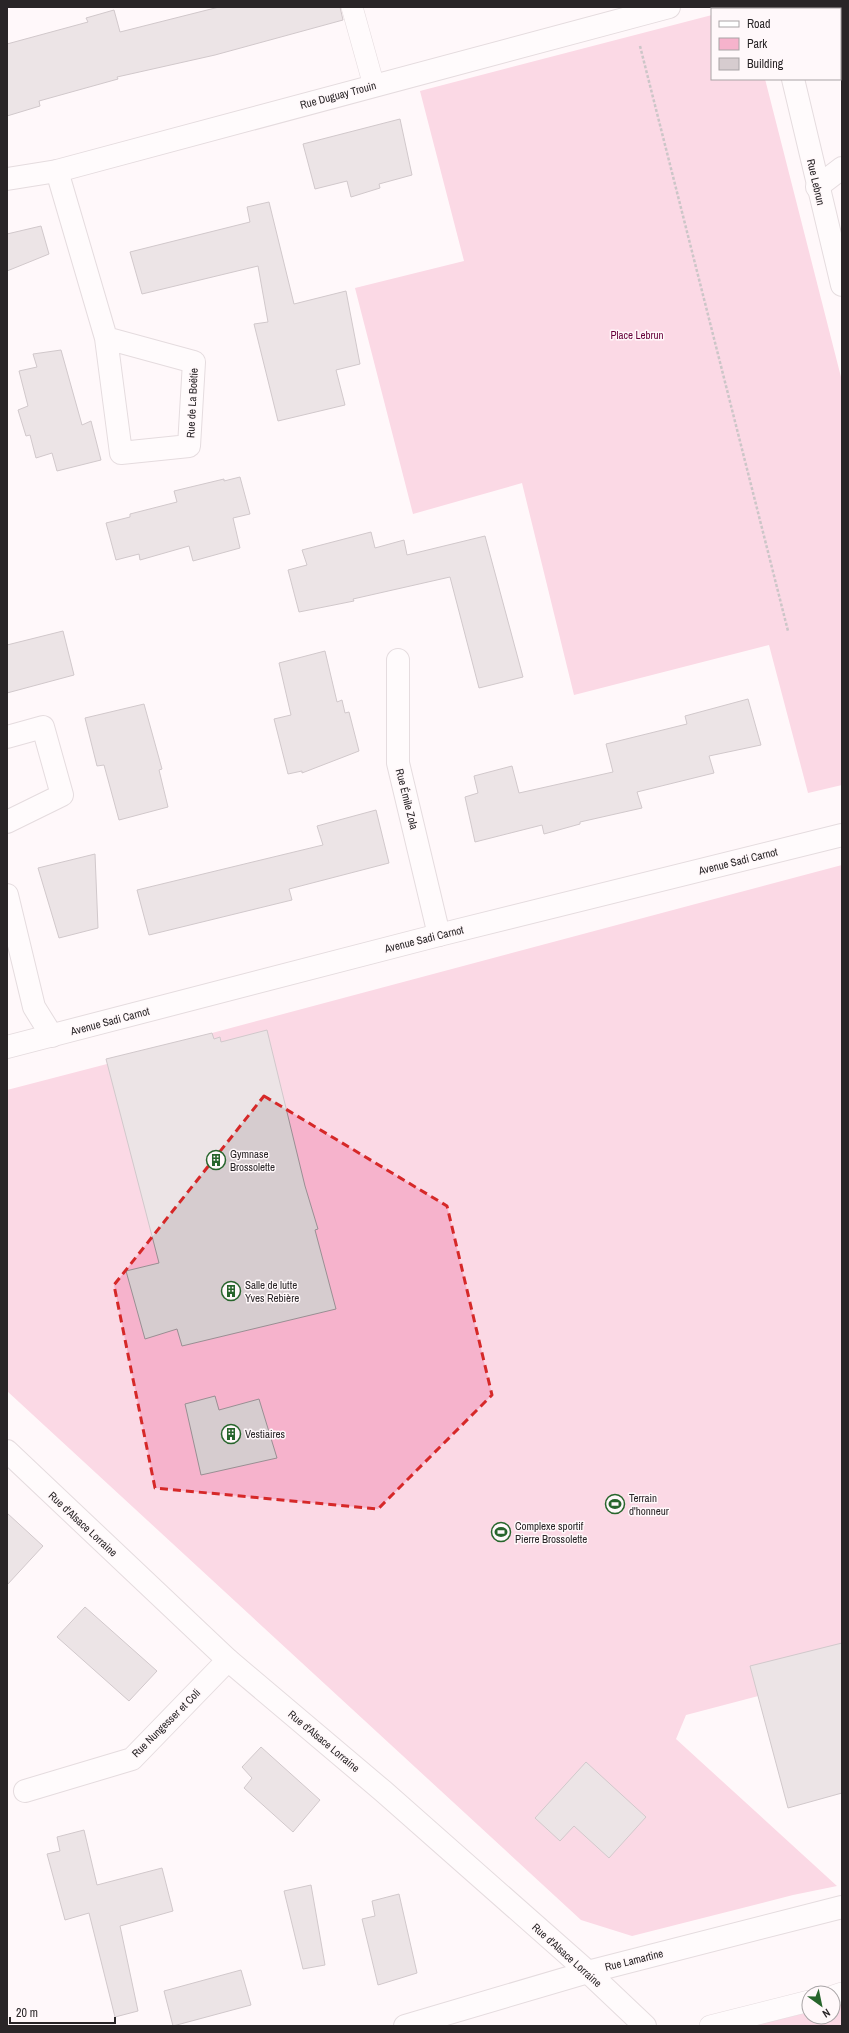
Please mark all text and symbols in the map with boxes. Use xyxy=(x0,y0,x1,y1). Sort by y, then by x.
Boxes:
legend xyxy=(711,8,841,80)
text: Road xyxy=(747,16,771,32)
text: Park xyxy=(747,36,767,52)
text: Building xyxy=(747,56,784,72)
street label: Rue Duguay Trouin xyxy=(298,78,378,112)
street label: Rue Lebrun xyxy=(804,157,828,207)
park label: Place Lebrun xyxy=(610,328,664,342)
street label: Rue de La Boëtie xyxy=(183,368,201,438)
street label: Rue Émile Zola xyxy=(393,767,421,831)
street label: Avenue Sadi Carnot xyxy=(696,844,780,878)
street label: Avenue Sadi Carnot xyxy=(382,922,466,956)
street label: Avenue Sadi Carnot xyxy=(68,1004,151,1039)
place label: Gymnase Brossolette xyxy=(230,1147,275,1174)
building icon: Gymnase Brossolette xyxy=(205,1149,227,1171)
place label: Salle de lutte Yves Rebière xyxy=(245,1278,299,1305)
building icon: Salle de lutte Yves Rebière xyxy=(220,1280,242,1302)
building icon: Vestiaires xyxy=(220,1423,242,1445)
place label: Vestiaires xyxy=(245,1427,286,1441)
street label: Rue d'Alsace Lorraine xyxy=(46,1489,120,1559)
place label: Terrain d'honneur xyxy=(629,1491,669,1518)
sports icon: Terrain d'honneur xyxy=(604,1493,626,1515)
place label: Complexe sportif Pierre Brossolette xyxy=(515,1519,587,1546)
sports icon: Complexe sportif Pierre Brossolette xyxy=(490,1521,512,1543)
street label: Rue Nungesser et Coli xyxy=(129,1686,203,1760)
street label: Rue d'Alsace Lorraine xyxy=(285,1707,363,1775)
street label: Rue d'Alsace Lorraine xyxy=(529,1920,605,1990)
street label: Rue Lamartine xyxy=(603,1946,665,1974)
north arrow xyxy=(801,1985,841,2025)
scale bar xyxy=(10,1999,115,2025)
text: 20 m xyxy=(16,2005,38,2021)
text: N xyxy=(820,2006,833,2021)

